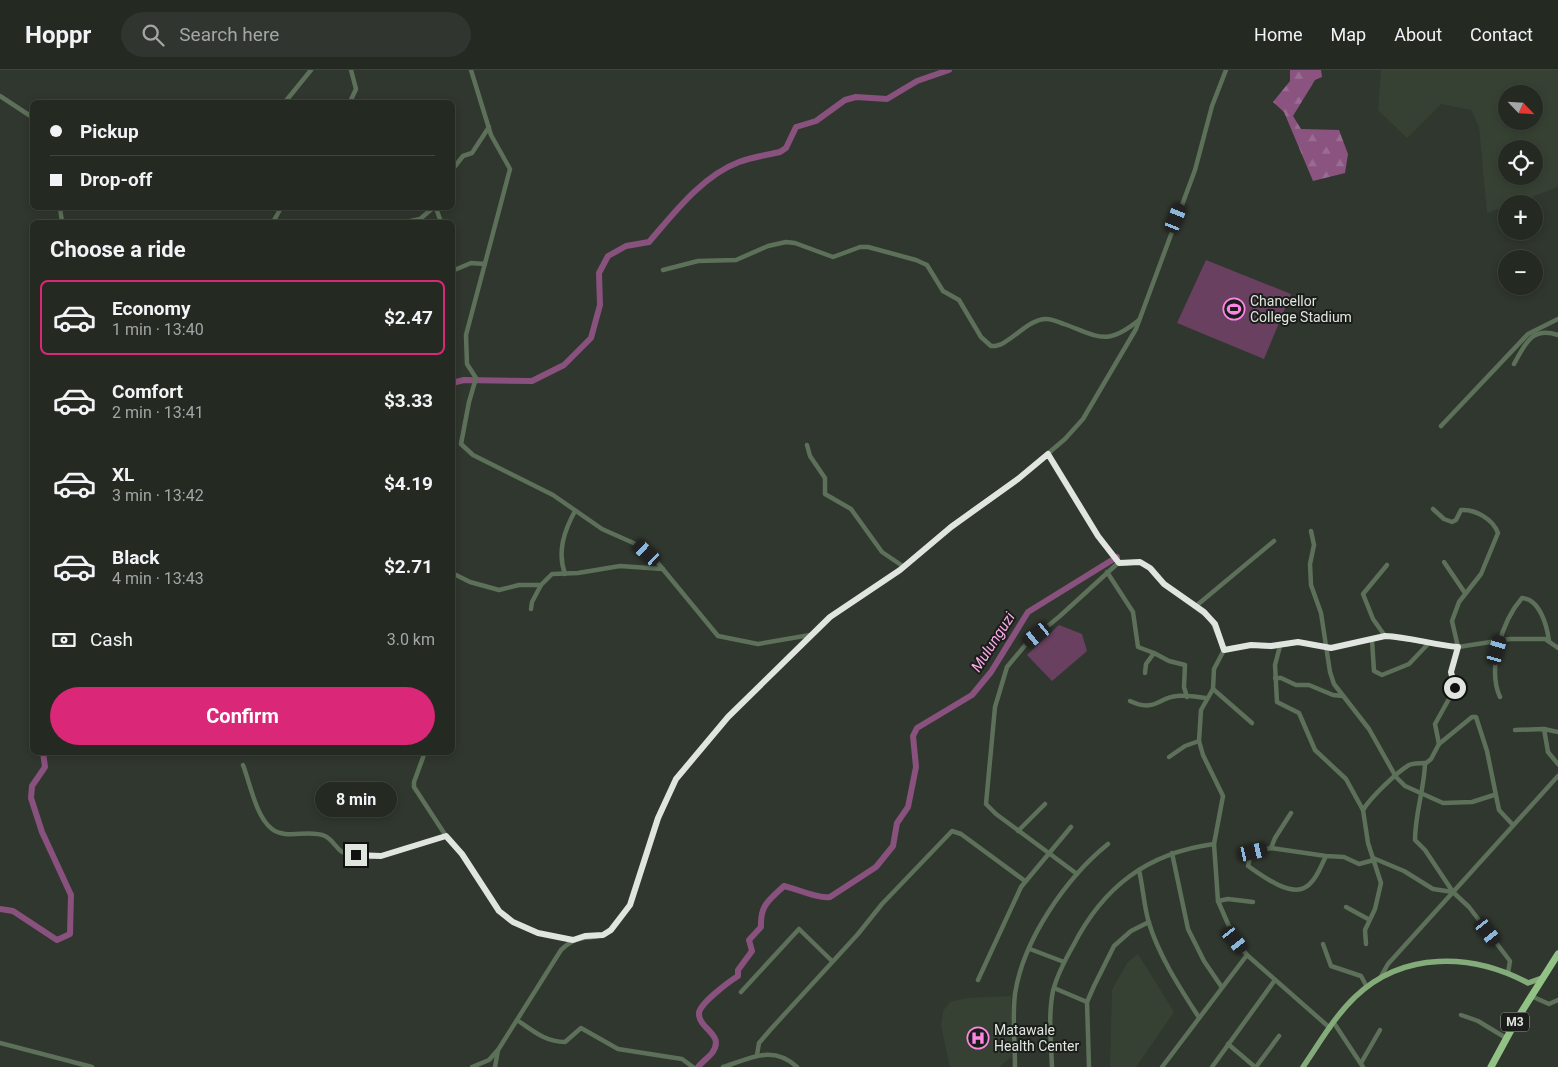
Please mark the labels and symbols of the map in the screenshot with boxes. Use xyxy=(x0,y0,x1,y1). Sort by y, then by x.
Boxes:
north arrow xyxy=(1498,85,1542,130)
car xyxy=(1163,201,1188,235)
place label: Chancellor College Stadium xyxy=(1250,293,1352,325)
sports icon: Chancellor College Stadium xyxy=(1222,297,1246,321)
car xyxy=(630,537,663,569)
water label: Mulunguzi xyxy=(967,609,1019,675)
car xyxy=(1020,620,1053,650)
car xyxy=(1485,634,1508,666)
route start xyxy=(1444,677,1466,699)
callout: 8 min xyxy=(315,782,397,818)
car xyxy=(1236,841,1269,863)
route end xyxy=(345,844,367,866)
car xyxy=(1472,916,1503,948)
car xyxy=(1219,924,1250,956)
road number: M3 xyxy=(1501,1012,1529,1032)
place label: Matawale Health Center xyxy=(994,1022,1079,1054)
hospital icon: Matawale Health Center xyxy=(966,1026,990,1050)

